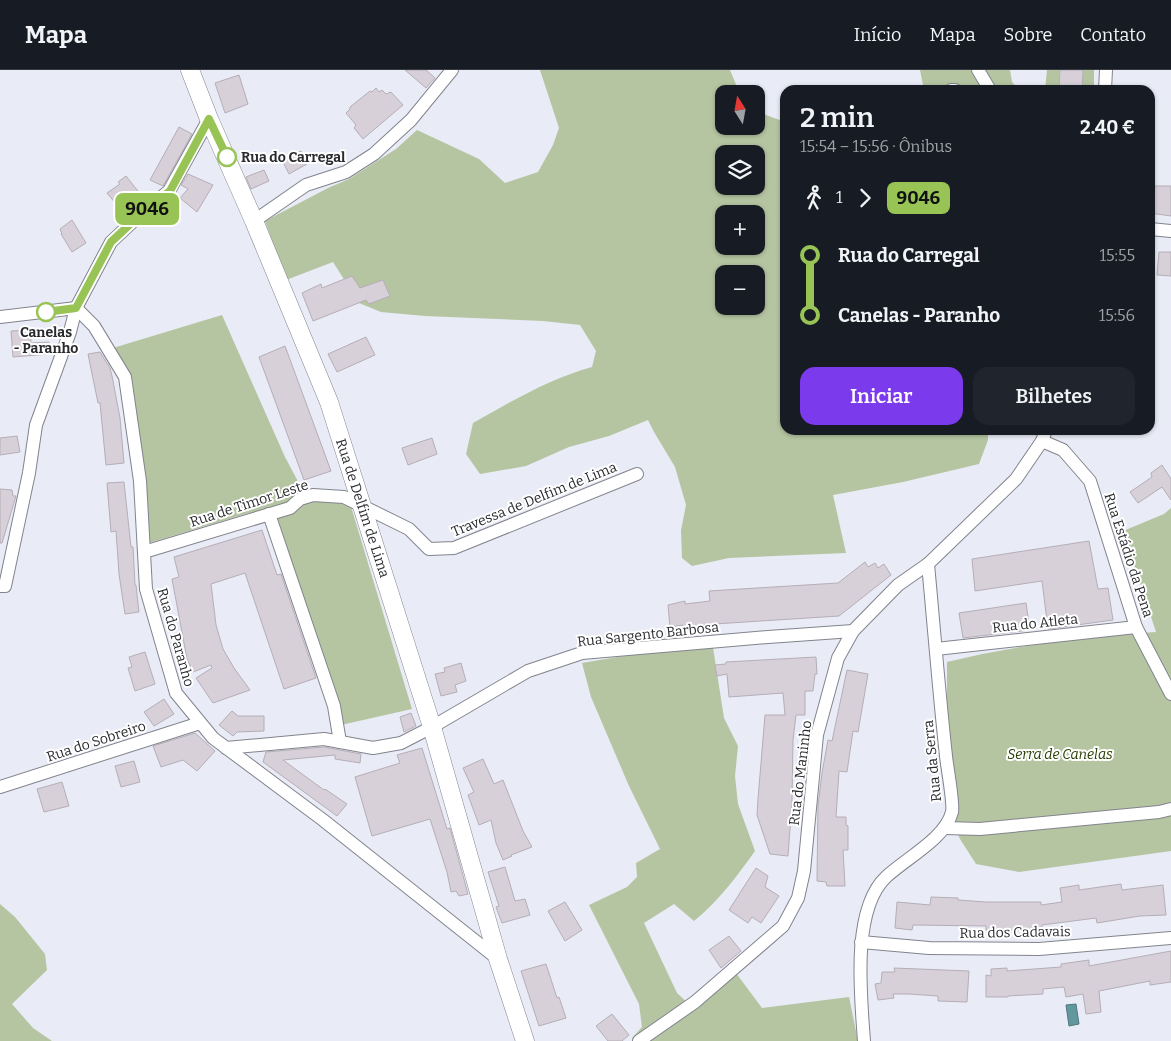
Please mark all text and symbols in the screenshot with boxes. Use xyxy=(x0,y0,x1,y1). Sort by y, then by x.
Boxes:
text: Mapa xyxy=(25,21,87,49)
text: Início xyxy=(854,24,901,46)
text: Mapa xyxy=(929,24,976,46)
text: Sobre xyxy=(1004,24,1052,46)
text: Contato xyxy=(1080,24,1146,46)
north arrow xyxy=(715,85,765,135)
map controls xyxy=(715,85,765,315)
text: 2 min xyxy=(800,101,874,134)
text: 2.40 € xyxy=(1080,116,1135,139)
text: 15:54 – 15:56 · Ônibus xyxy=(800,137,952,156)
button: layers xyxy=(715,145,765,195)
marker: Rua do Carregal xyxy=(217,147,237,167)
place label: Rua do Carregal xyxy=(241,149,346,166)
icon: walk xyxy=(800,184,828,212)
icon: forward xyxy=(851,184,879,212)
text: 9046 xyxy=(897,187,940,209)
text: 1 xyxy=(836,188,843,207)
line badge: 9046 xyxy=(112,193,182,225)
text: 9046 xyxy=(125,198,169,220)
button: + xyxy=(715,205,765,255)
text: Rua do Carregal xyxy=(838,244,980,267)
text: 15:55 xyxy=(1099,246,1135,265)
button: − xyxy=(715,265,765,315)
marker: Canelas - Paranho xyxy=(36,302,56,322)
text: Canelas - Paranho xyxy=(838,304,1000,327)
text: 15:56 xyxy=(1099,306,1135,325)
place label: Canelas - Paranho xyxy=(14,324,78,357)
button: Iniciar xyxy=(800,367,963,425)
button: Bilhetes xyxy=(973,367,1135,425)
street label: Rua de Delfim de Lima xyxy=(332,436,393,580)
street label: Travessa de Delfim de Lima xyxy=(449,458,620,540)
street label: Rua de Timor Leste xyxy=(188,476,311,531)
street label: Rua Estádio da Pena xyxy=(1100,491,1157,620)
street label: Rua do Paranho xyxy=(153,586,198,688)
street label: Rua do Atleta xyxy=(991,611,1079,636)
street label: Rua Sargento Barbosa xyxy=(576,619,720,650)
street label: Rua do Sobreiro xyxy=(44,717,148,766)
street label: Rua da Serra xyxy=(920,719,945,803)
street label: Rua do Maninho xyxy=(786,720,815,827)
park label: Serra de Canelas xyxy=(1007,746,1113,763)
street label: Rua dos Cadavais xyxy=(959,923,1071,942)

